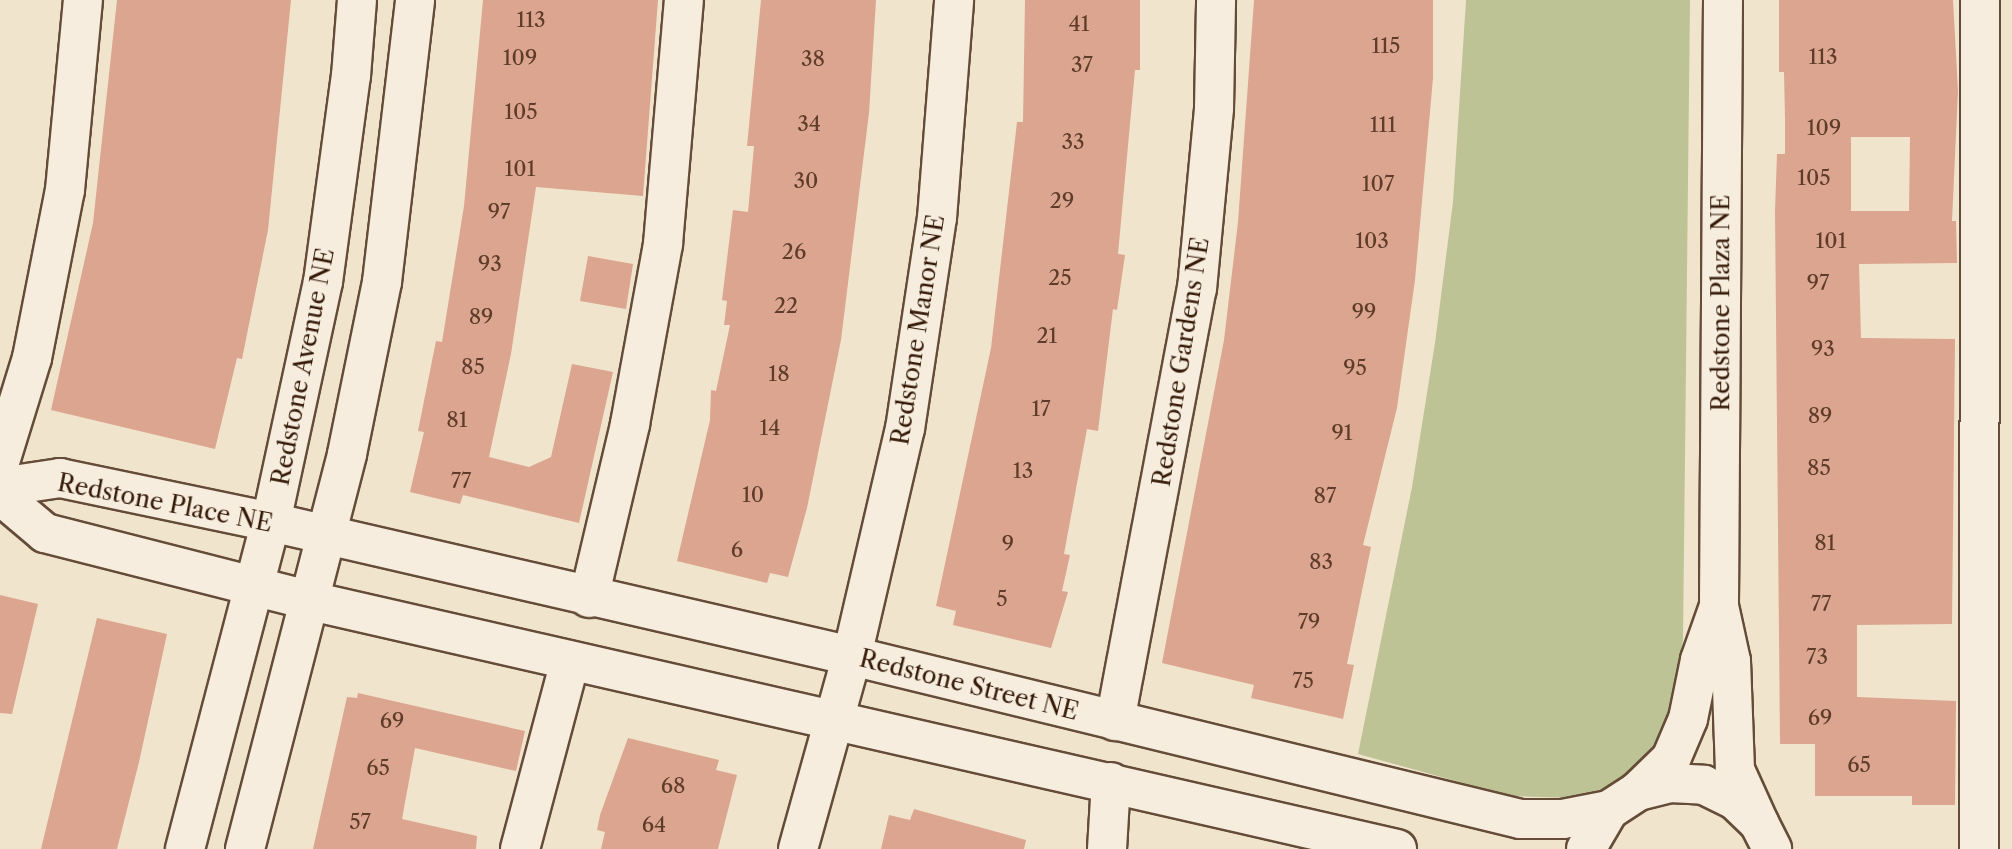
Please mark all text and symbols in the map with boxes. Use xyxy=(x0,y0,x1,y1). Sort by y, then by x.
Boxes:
house number: 113 xyxy=(516,7,546,33)
house number: 41 xyxy=(1069,11,1089,37)
house number: 115 xyxy=(1371,33,1401,59)
house number: 113 xyxy=(1808,44,1838,70)
house number: 109 xyxy=(503,45,537,71)
house number: 38 xyxy=(801,46,825,72)
house number: 37 xyxy=(1071,52,1093,78)
house number: 105 xyxy=(504,99,538,125)
house number: 34 xyxy=(797,111,821,137)
house number: 111 xyxy=(1370,112,1396,138)
house number: 109 xyxy=(1807,115,1841,141)
house number: 33 xyxy=(1061,129,1085,155)
house number: 101 xyxy=(505,156,535,182)
house number: 105 xyxy=(1797,165,1831,191)
house number: 30 xyxy=(794,168,818,194)
house number: 107 xyxy=(1362,171,1394,197)
house number: 29 xyxy=(1050,188,1074,214)
street label: Redstone Plaza NE xyxy=(1707,194,1735,412)
house number: 97 xyxy=(488,199,510,225)
street label: Redstone Manor NE xyxy=(886,213,950,447)
house number: 103 xyxy=(1355,228,1389,254)
house number: 101 xyxy=(1816,228,1846,254)
street label: Redstone Gardens NE xyxy=(1147,235,1215,489)
house number: 26 xyxy=(782,239,806,265)
street label: Redstone Avenue NE xyxy=(266,246,340,488)
house number: 93 xyxy=(478,251,502,277)
house number: 25 xyxy=(1048,265,1072,291)
house number: 97 xyxy=(1807,270,1829,296)
house number: 22 xyxy=(774,293,798,319)
house number: 99 xyxy=(1352,299,1376,325)
house number: 89 xyxy=(469,304,493,330)
house number: 21 xyxy=(1037,323,1057,349)
house number: 93 xyxy=(1811,336,1835,362)
house number: 85 xyxy=(461,354,485,380)
house number: 95 xyxy=(1343,355,1367,381)
house number: 18 xyxy=(768,361,790,387)
house number: 17 xyxy=(1031,396,1051,422)
house number: 89 xyxy=(1808,403,1832,429)
house number: 81 xyxy=(446,407,468,433)
house number: 14 xyxy=(760,415,780,441)
house number: 91 xyxy=(1331,420,1353,446)
house number: 85 xyxy=(1807,455,1831,481)
house number: 13 xyxy=(1013,458,1033,484)
street label: Redstone Place NE xyxy=(55,468,275,538)
house number: 77 xyxy=(451,468,471,494)
house number: 10 xyxy=(742,482,764,508)
house number: 87 xyxy=(1314,483,1336,509)
house number: 81 xyxy=(1814,530,1836,556)
house number: 9 xyxy=(1002,531,1014,557)
house number: 6 xyxy=(731,537,743,563)
house number: 83 xyxy=(1309,549,1333,575)
house number: 5 xyxy=(996,586,1008,612)
house number: 77 xyxy=(1811,591,1831,617)
house number: 79 xyxy=(1298,609,1320,635)
street label: Redstone Street NE xyxy=(857,644,1081,726)
house number: 73 xyxy=(1806,644,1828,670)
house number: 75 xyxy=(1292,668,1314,694)
house number: 69 xyxy=(1808,705,1832,731)
house number: 69 xyxy=(380,708,404,734)
house number: 65 xyxy=(1847,752,1871,778)
house number: 65 xyxy=(366,755,390,781)
house number: 68 xyxy=(661,773,685,799)
house number: 57 xyxy=(349,809,371,835)
house number: 64 xyxy=(642,812,666,838)

